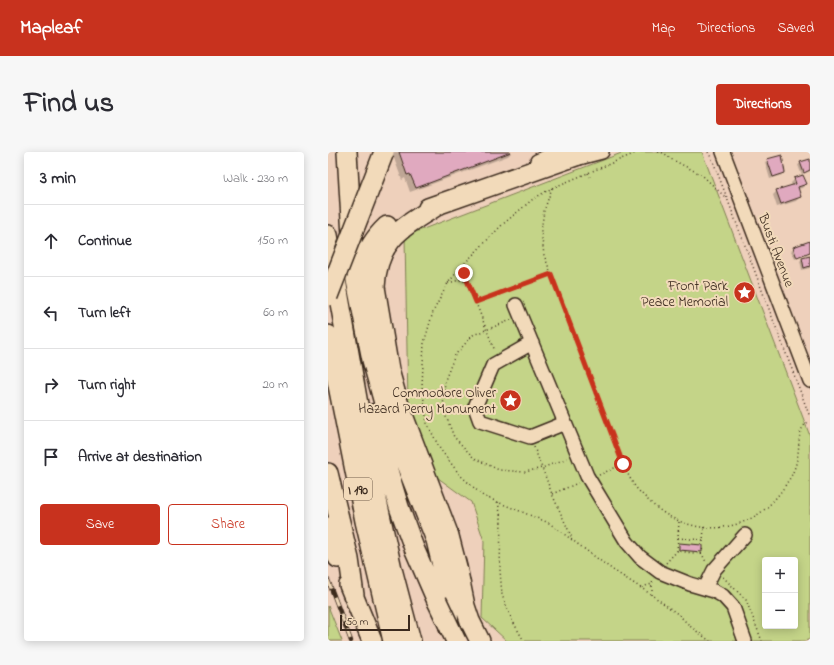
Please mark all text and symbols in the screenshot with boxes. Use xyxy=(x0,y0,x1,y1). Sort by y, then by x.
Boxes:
text: Mapleaf xyxy=(20,15,82,42)
text: Map xyxy=(652,18,675,39)
text: Directions xyxy=(697,18,755,39)
text: Saved xyxy=(777,18,814,39)
text: Find us xyxy=(24,84,114,125)
button: Directions xyxy=(716,84,810,125)
text: 3 min xyxy=(40,166,76,191)
text: Walk · 230 m xyxy=(223,169,288,188)
street label: Busti Avenue xyxy=(752,210,799,291)
icon: ahead xyxy=(40,230,62,252)
text: Continue xyxy=(78,230,132,252)
text: 150 m xyxy=(257,231,288,250)
route end xyxy=(455,264,473,282)
place label: Front Park Peace Memorial xyxy=(641,276,729,313)
place icon: Front Park Peace Memorial xyxy=(731,280,757,306)
icon: left xyxy=(40,302,62,324)
text: Turn left xyxy=(78,302,131,324)
text: 60 m xyxy=(263,303,288,322)
icon: right xyxy=(40,374,62,396)
text: Turn right xyxy=(78,374,136,396)
text: 20 m xyxy=(263,375,288,394)
place label: Commodore Oliver Hazard Perry Monument xyxy=(358,383,497,421)
place icon: Commodore Oliver Hazard Perry Monument xyxy=(498,387,524,413)
icon: arrive xyxy=(40,446,62,468)
text: Arrive at destination xyxy=(78,446,202,468)
route start xyxy=(614,455,632,473)
road number: I 190 xyxy=(344,478,372,500)
button: Save xyxy=(40,504,160,545)
button: Share xyxy=(168,504,288,545)
map controls xyxy=(762,557,798,629)
button: + xyxy=(762,557,798,593)
button: − xyxy=(762,593,798,629)
scale bar xyxy=(340,613,410,632)
text: 50 m xyxy=(346,614,368,630)

